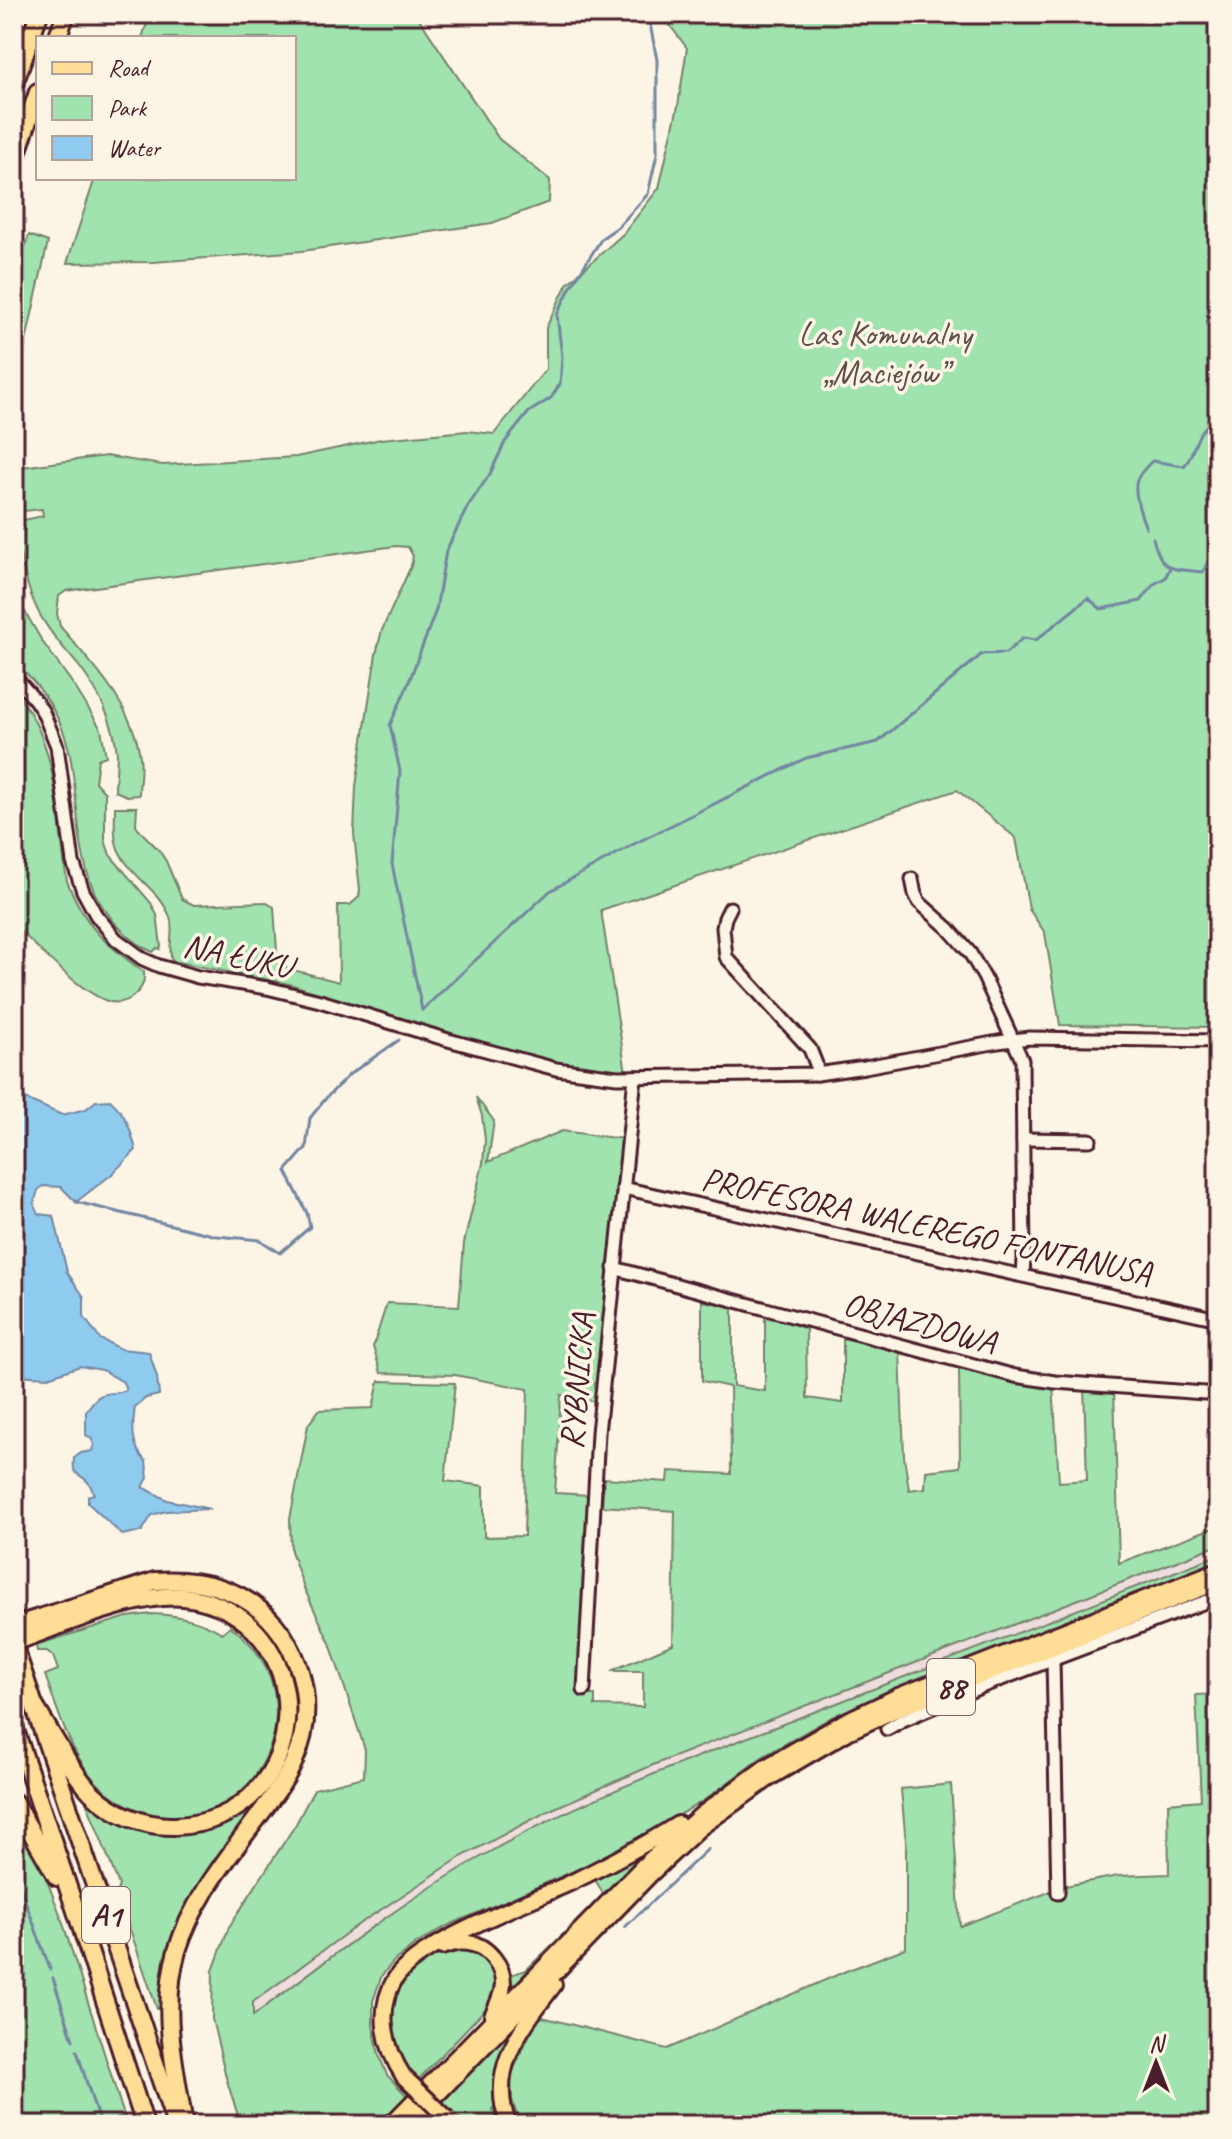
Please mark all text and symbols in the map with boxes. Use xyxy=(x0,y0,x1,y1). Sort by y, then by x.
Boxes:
legend xyxy=(36,36,296,180)
text: Road xyxy=(108,53,152,83)
text: Park xyxy=(108,93,148,123)
text: Water xyxy=(108,133,163,163)
park label: Las Komunalny „Maciejów” xyxy=(799,312,975,394)
street label: NA ŁUKU xyxy=(180,923,302,989)
street label: PROFESORA WALEREGO FONTANUSA xyxy=(698,1157,1157,1294)
street label: OBJAZDOWA xyxy=(839,1282,1003,1364)
street label: RYBNICKA xyxy=(549,1311,604,1451)
road number: 88 xyxy=(927,1659,975,1715)
road number: A1 xyxy=(82,1887,130,1943)
north arrow xyxy=(1116,2023,1196,2103)
text: N xyxy=(1149,2030,1166,2058)

